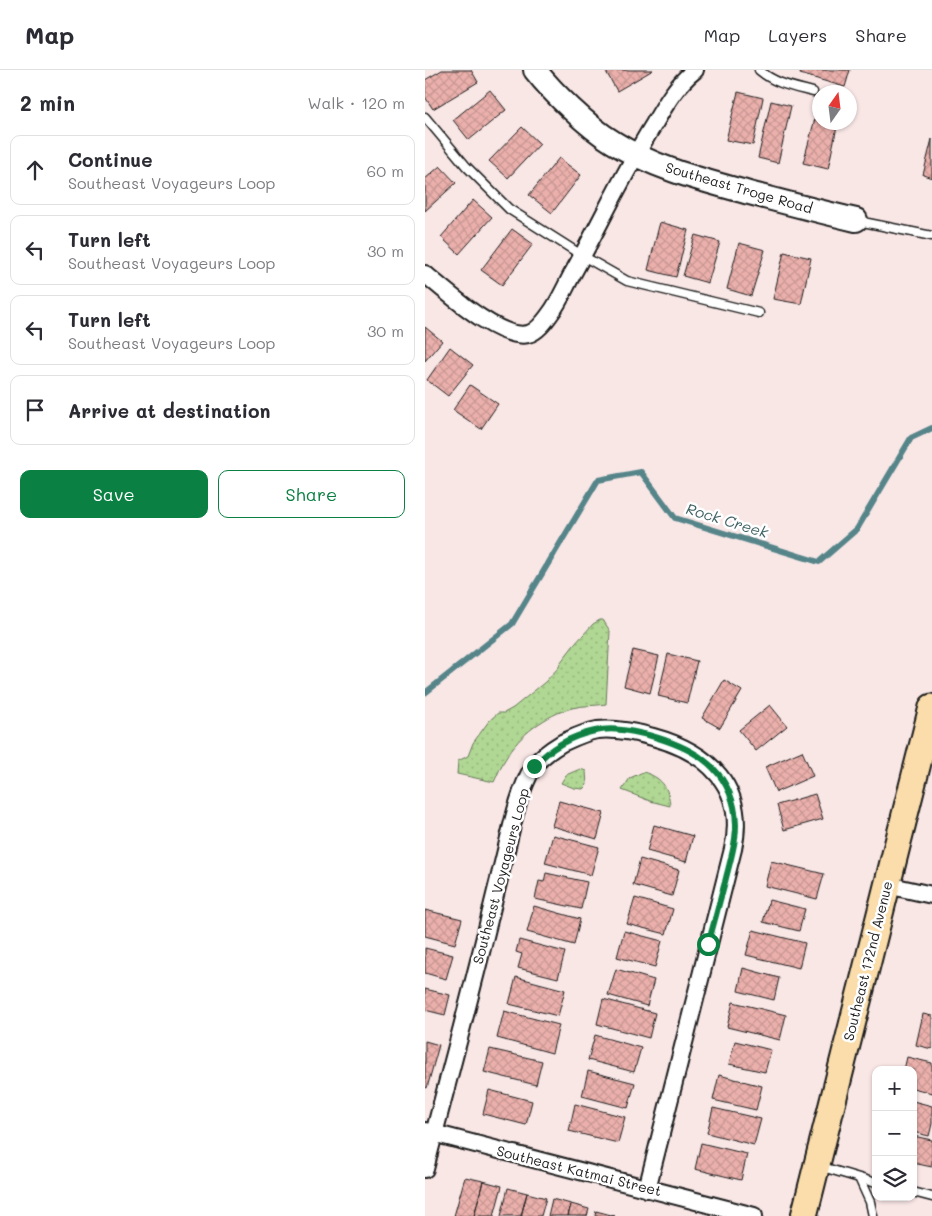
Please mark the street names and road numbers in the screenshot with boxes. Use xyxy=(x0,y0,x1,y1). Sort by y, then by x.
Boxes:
street label: Southeast Troge Road xyxy=(663,157,815,218)
street label: Southeast Voyageurs Loop xyxy=(468,786,533,966)
street label: Southeast 172nd Avenue xyxy=(838,879,897,1043)
street label: Southeast Katmai Street xyxy=(495,1141,664,1200)

